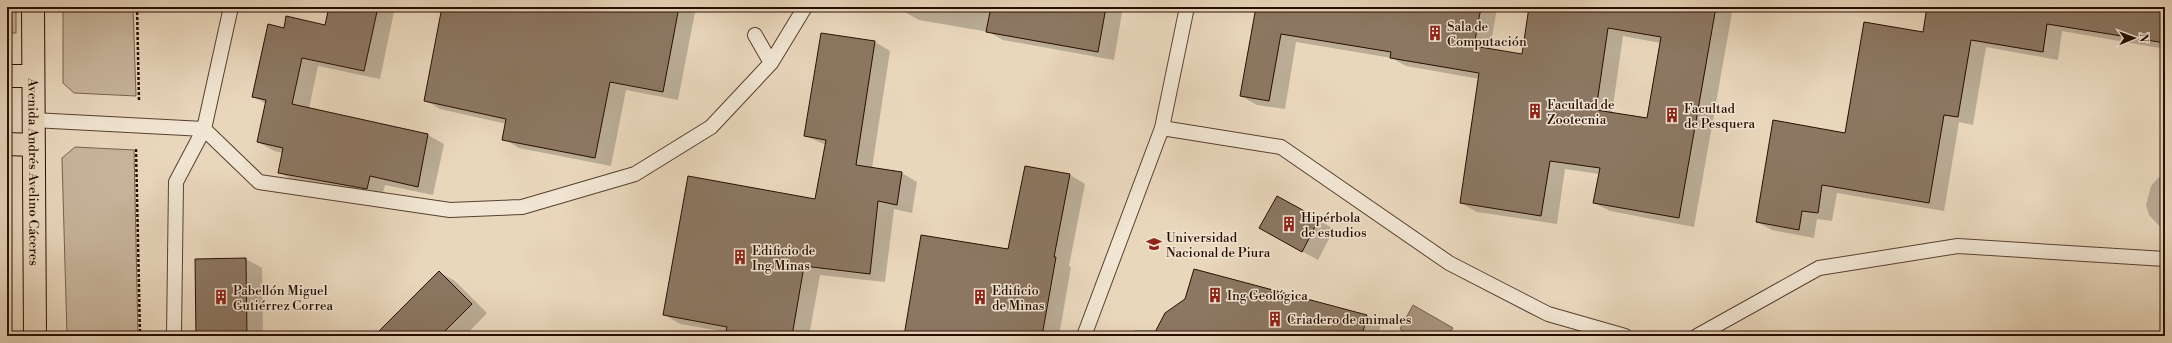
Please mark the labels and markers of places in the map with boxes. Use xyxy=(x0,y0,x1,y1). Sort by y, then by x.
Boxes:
place label: Sala de Computación xyxy=(1447,19,1527,50)
building icon: Sala de Computación xyxy=(1426,24,1444,42)
place label: Facultad de Zootecnia xyxy=(1547,97,1615,128)
place label: Facultad de Pesquera xyxy=(1684,101,1756,132)
building icon: Facultad de Zootecnia xyxy=(1526,102,1544,120)
building icon: Facultad de Pesquera xyxy=(1663,106,1681,124)
place label: Hipérbola de estudios xyxy=(1301,210,1367,241)
building icon: Hipérbola de estudios xyxy=(1280,215,1298,233)
place label: Universidad Nacional de Piura xyxy=(1166,230,1271,261)
school or university icon: Universidad Nacional de Piura xyxy=(1145,235,1163,253)
place label: Edificio de Ing Minas xyxy=(752,243,816,274)
building icon: Edificio de Ing Minas xyxy=(731,248,749,266)
place label: Pabellón Miguel Gutiérrez Correa xyxy=(233,283,334,314)
place label: Edificio de Minas xyxy=(992,283,1045,314)
building icon: Ing Geológica xyxy=(1206,286,1224,304)
building icon: Pabellón Miguel Gutiérrez Correa xyxy=(212,288,230,306)
building icon: Edificio de Minas xyxy=(971,288,989,306)
place label: Ing Geológica xyxy=(1227,288,1308,304)
building icon: Criadero de animales xyxy=(1266,310,1284,328)
place label: Criadero de animales xyxy=(1287,312,1412,328)

